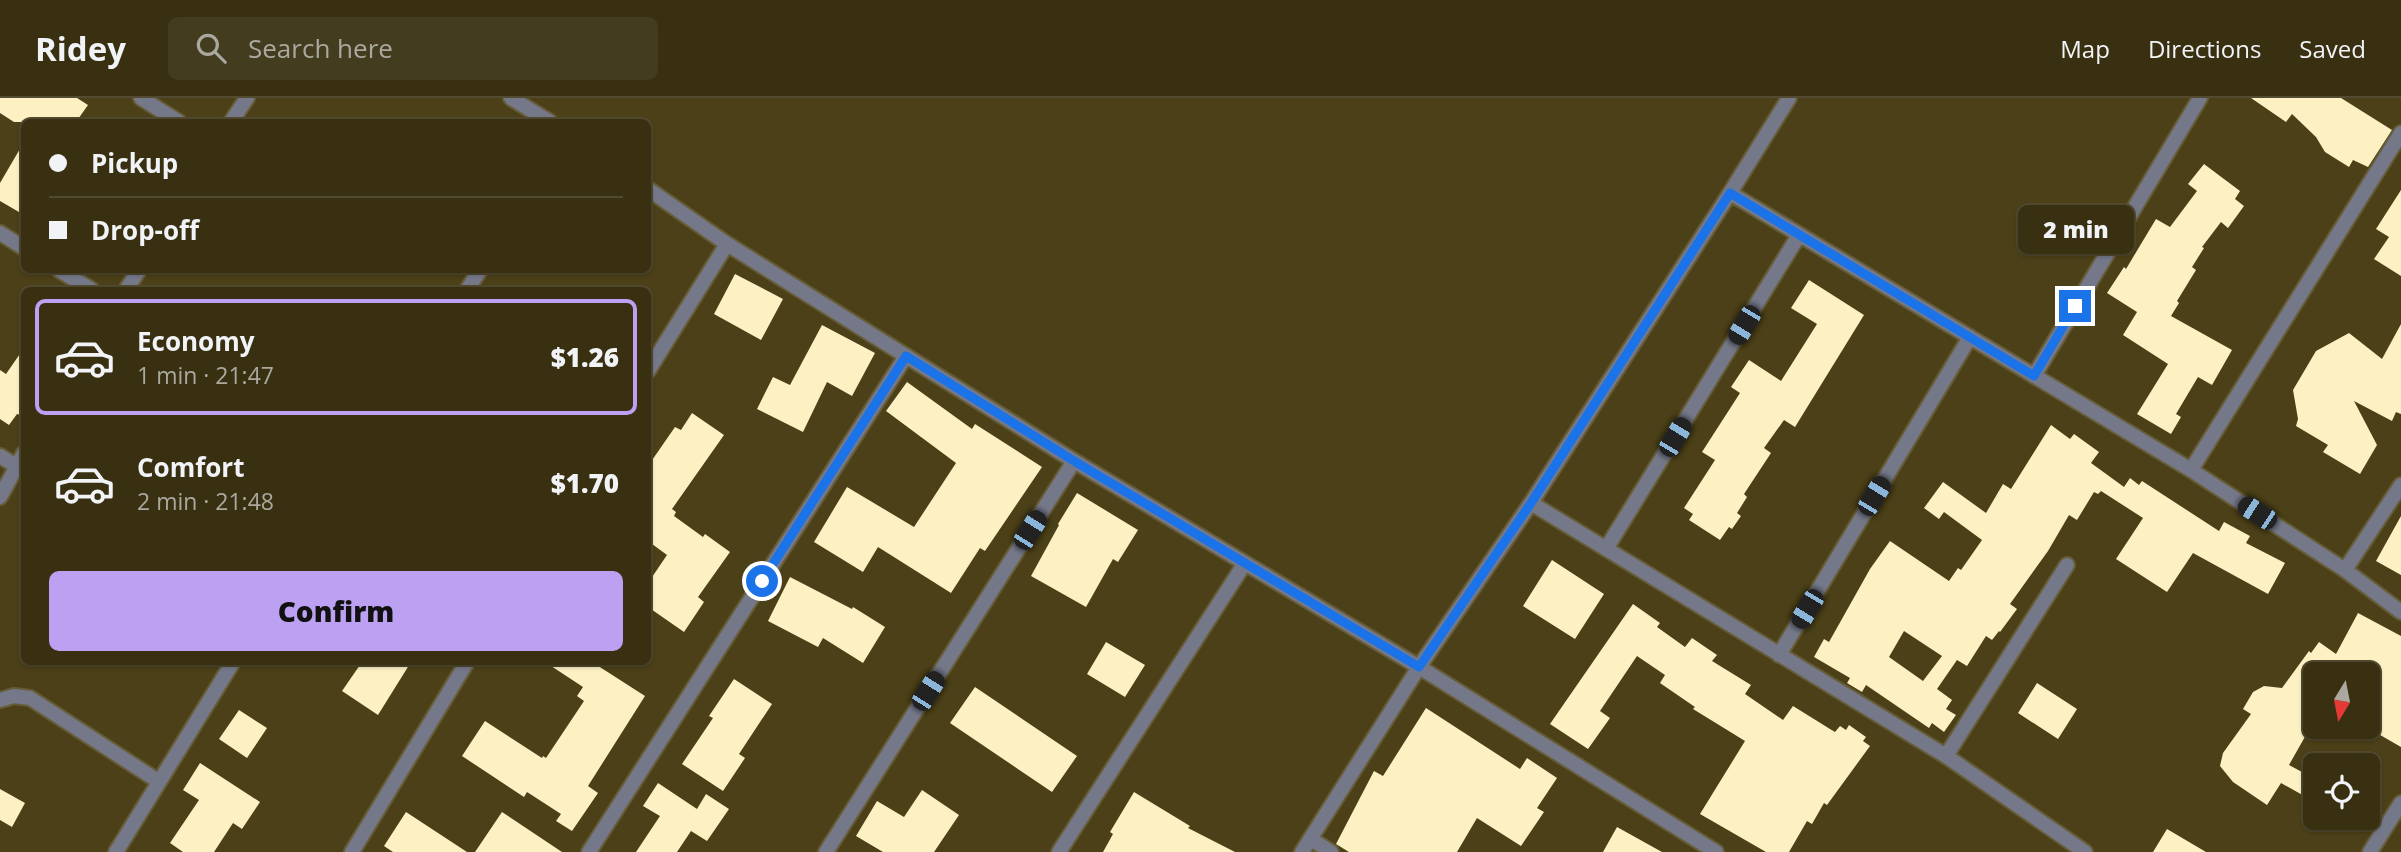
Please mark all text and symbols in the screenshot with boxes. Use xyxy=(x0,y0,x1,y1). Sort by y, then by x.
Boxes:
search box xyxy=(168,17,658,80)
text: Ridey xyxy=(35,26,126,71)
icon: search xyxy=(192,29,230,67)
text: Search here xyxy=(248,30,393,66)
text: Map xyxy=(2060,32,2110,65)
text: Directions xyxy=(2148,32,2261,65)
text: Saved xyxy=(2299,32,2366,65)
text: Pickup xyxy=(91,145,178,181)
callout: 2 min xyxy=(2017,204,2133,254)
text: Drop-off xyxy=(91,212,199,248)
text: 2 min xyxy=(2043,213,2109,245)
route end xyxy=(2059,290,2091,322)
car xyxy=(1725,302,1764,348)
text: Economy xyxy=(137,323,255,359)
icon: car xyxy=(53,326,116,389)
text: $1.26 xyxy=(551,339,619,375)
text: 1 min · 21:47 xyxy=(137,359,274,391)
car xyxy=(1656,414,1695,460)
text: Comfort xyxy=(137,449,244,485)
icon: car xyxy=(53,452,116,515)
text: $1.70 xyxy=(551,465,619,501)
car xyxy=(1855,473,1894,519)
text: 2 min · 21:48 xyxy=(137,485,274,517)
car xyxy=(2234,493,2281,533)
car xyxy=(1010,507,1051,553)
route start xyxy=(746,565,778,597)
button: Confirm xyxy=(49,571,623,651)
car xyxy=(1788,586,1827,632)
north arrow xyxy=(2303,662,2380,738)
map controls xyxy=(2303,662,2380,830)
car xyxy=(908,668,949,714)
button: locate xyxy=(2303,753,2380,830)

